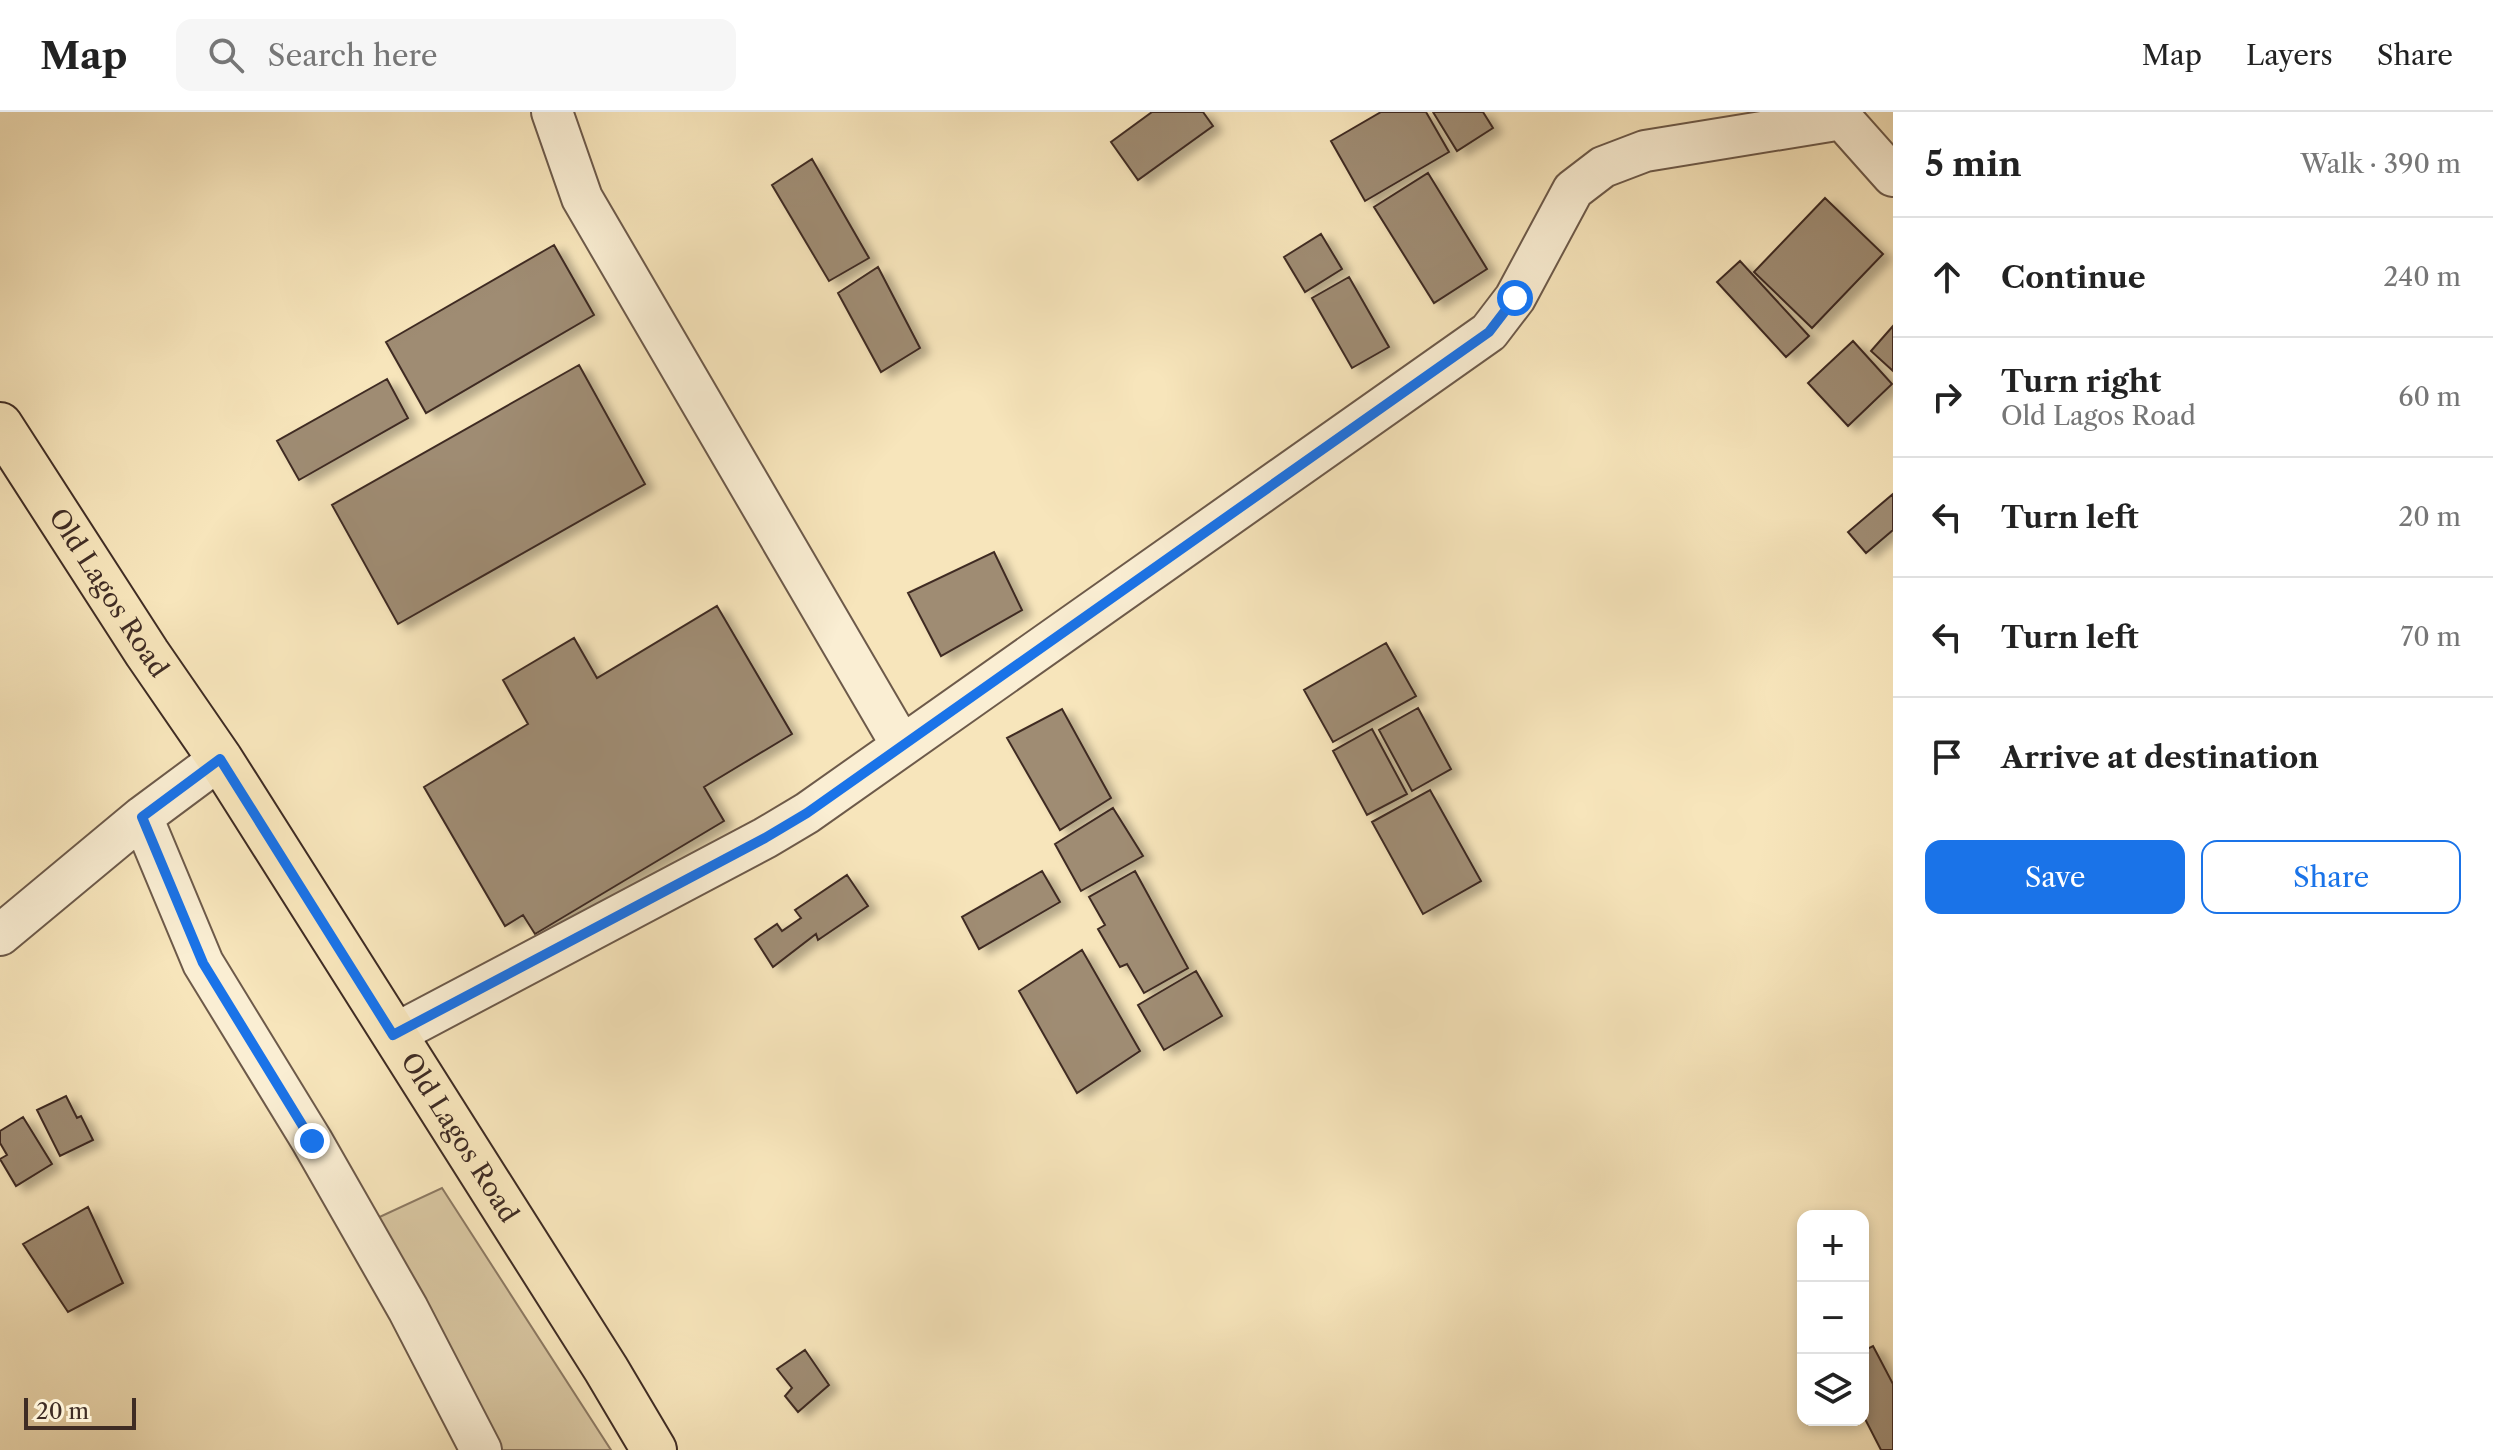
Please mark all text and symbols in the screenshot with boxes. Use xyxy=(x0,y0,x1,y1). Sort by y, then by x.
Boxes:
search box xyxy=(176,19,736,91)
text: Map xyxy=(40,32,128,79)
icon: search xyxy=(204,33,248,77)
text: Search here xyxy=(268,37,438,74)
text: Map xyxy=(2142,38,2202,72)
text: Layers xyxy=(2246,38,2333,72)
text: Share xyxy=(2377,38,2453,72)
text: 5 min xyxy=(1925,143,2022,185)
text: Walk · 390 m xyxy=(2301,148,2461,180)
icon: ahead xyxy=(1925,255,1969,299)
text: Continue xyxy=(2001,259,2146,296)
text: 240 m xyxy=(2383,261,2461,293)
route start xyxy=(1497,280,1533,316)
text: Turn right xyxy=(2001,363,2161,400)
icon: right xyxy=(1925,375,1969,419)
text: 60 m xyxy=(2398,381,2461,413)
text: Old Lagos Road xyxy=(2001,400,2196,432)
icon: left xyxy=(1925,495,1969,539)
text: Turn left xyxy=(2001,499,2138,536)
text: 20 m xyxy=(2398,501,2461,533)
street label: Old Lagos Road xyxy=(42,503,175,684)
icon: left xyxy=(1925,615,1969,659)
text: Turn left xyxy=(2001,619,2138,656)
text: 70 m xyxy=(2401,621,2461,653)
icon: arrive xyxy=(1925,735,1969,779)
text: Arrive at destination xyxy=(2001,739,2319,776)
button: Save xyxy=(1925,840,2185,914)
button: Share xyxy=(2201,840,2461,914)
street label: Old Lagos Road xyxy=(394,1047,525,1229)
route end xyxy=(294,1123,330,1159)
map controls xyxy=(1797,1210,1869,1426)
button: + xyxy=(1797,1210,1869,1282)
button: − xyxy=(1797,1282,1869,1354)
button: layers xyxy=(1797,1354,1869,1426)
scale bar xyxy=(24,1394,136,1430)
text: 20 m xyxy=(36,1398,89,1425)

